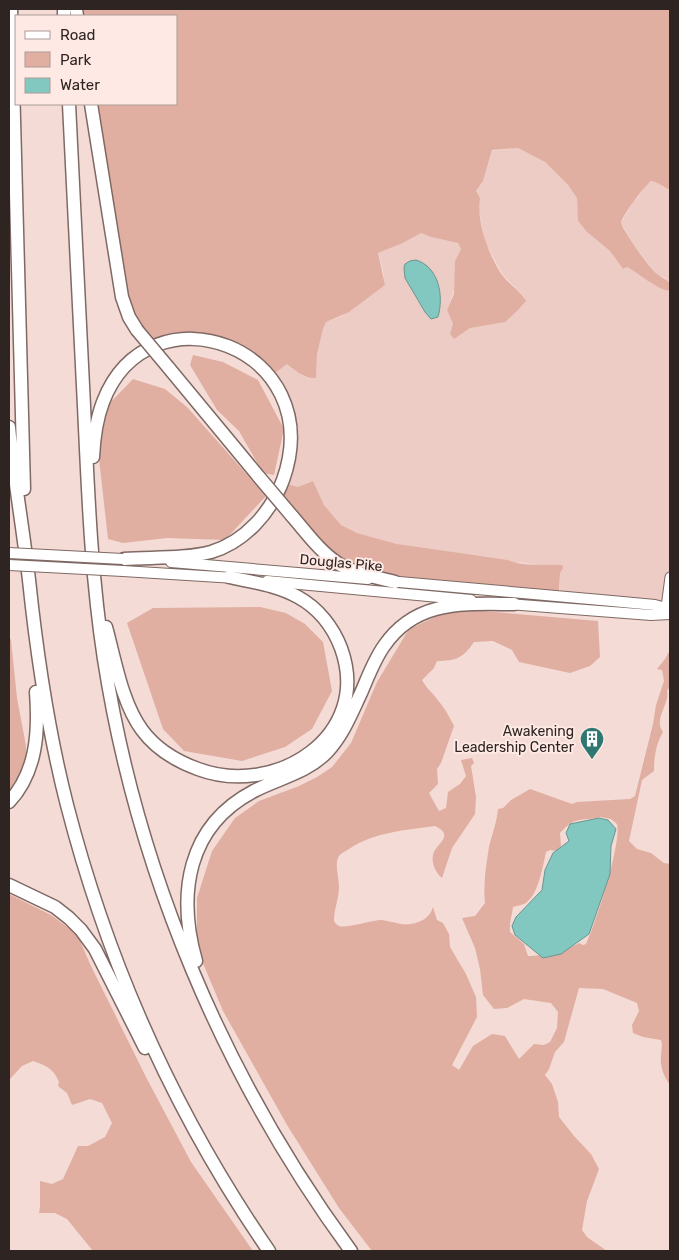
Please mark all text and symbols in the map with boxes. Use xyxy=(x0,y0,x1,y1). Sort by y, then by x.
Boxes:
legend xyxy=(15,15,178,105)
text: Road xyxy=(60,26,96,44)
text: Park xyxy=(60,51,91,69)
text: Water xyxy=(60,76,100,94)
street label: Douglas Pike xyxy=(299,551,383,575)
place label: Awakening Leadership Center xyxy=(454,723,575,756)
building icon: Awakening Leadership Center xyxy=(579,726,605,760)

